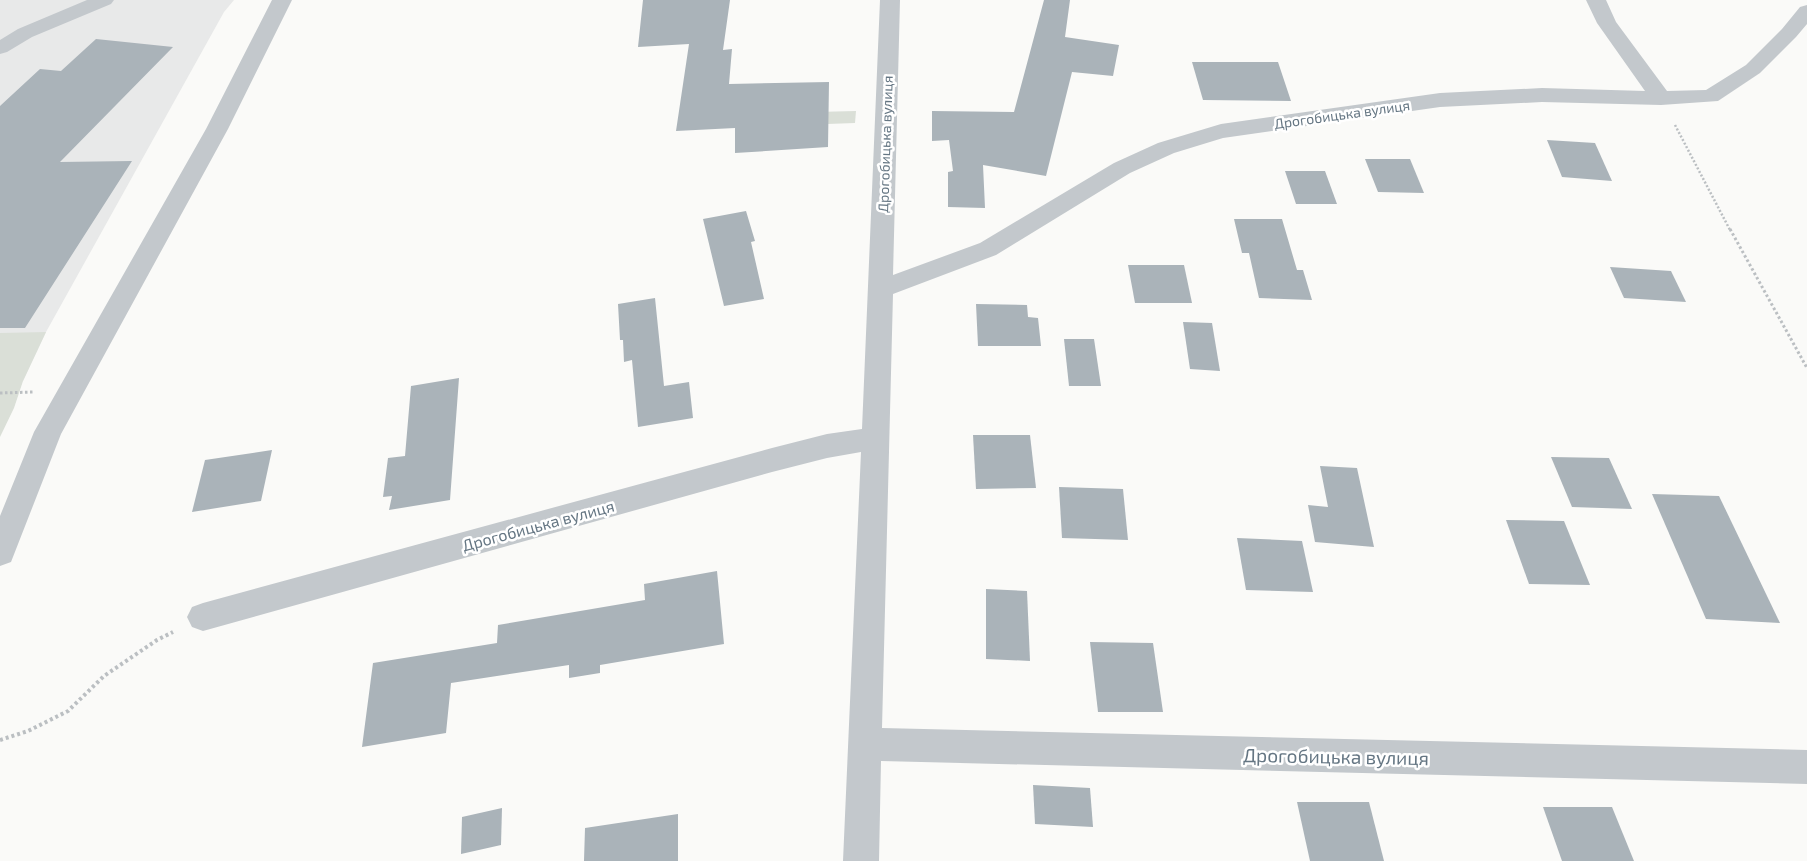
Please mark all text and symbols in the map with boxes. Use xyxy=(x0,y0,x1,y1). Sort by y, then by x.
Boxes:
street label: Дрогобицька вулиця xyxy=(874,75,896,213)
street label: Дрогобицька вулиця xyxy=(1273,96,1411,132)
street label: Дрогобицька вулиця xyxy=(460,496,616,555)
street label: Дрогобицька вулиця xyxy=(1243,743,1429,770)

